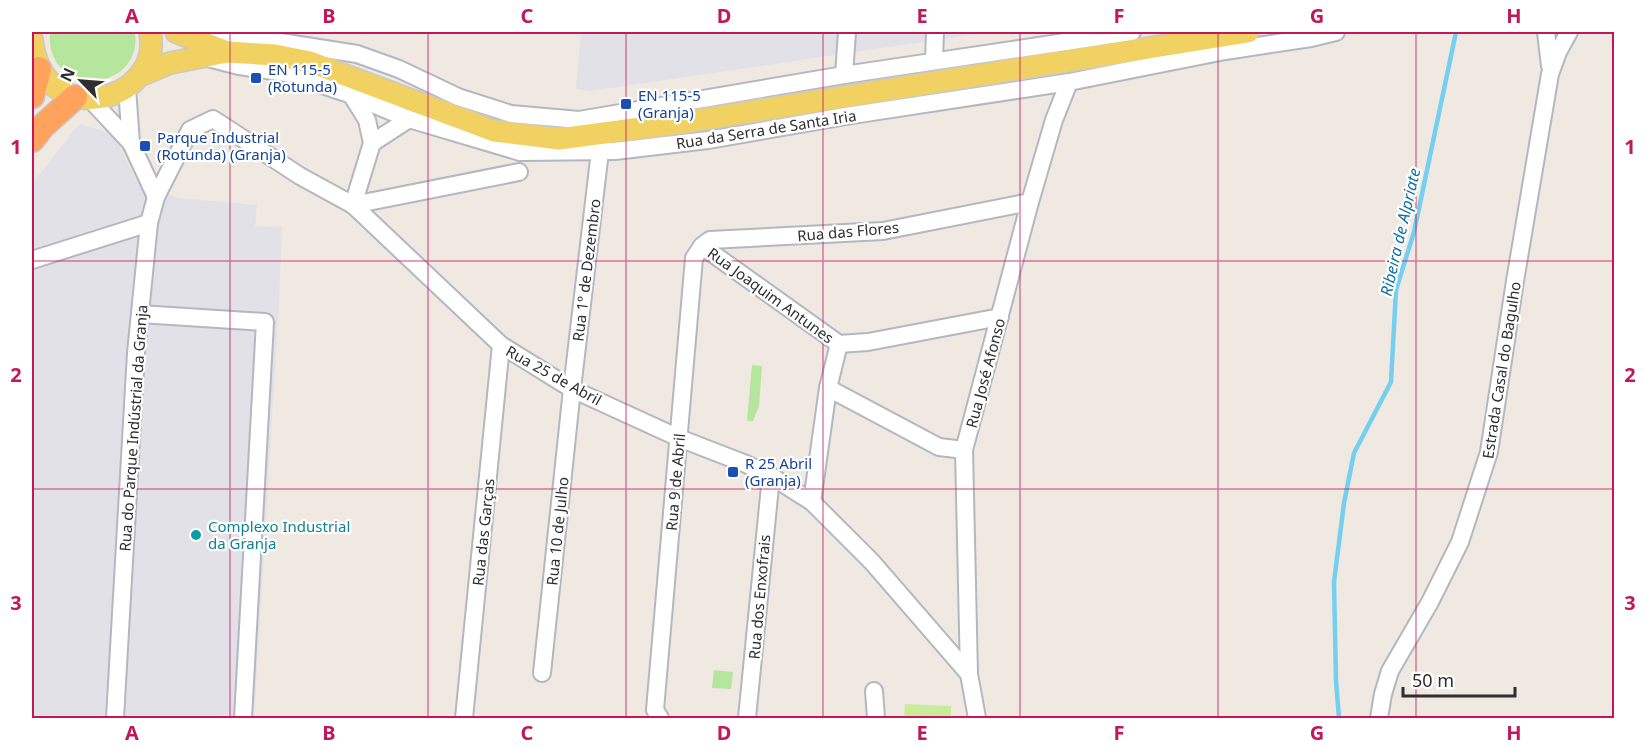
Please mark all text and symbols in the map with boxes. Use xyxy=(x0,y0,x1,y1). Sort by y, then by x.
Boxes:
text: A xyxy=(125,2,139,29)
text: B xyxy=(322,2,336,29)
text: C xyxy=(521,2,534,29)
text: D xyxy=(717,2,731,29)
text: E xyxy=(916,2,928,29)
text: F xyxy=(1114,2,1124,29)
text: G xyxy=(1310,2,1324,29)
text: H xyxy=(1506,2,1522,29)
north arrow xyxy=(51,51,111,111)
place label: EN 115-5 (Rotunda) xyxy=(268,59,337,96)
text: N xyxy=(55,64,80,85)
marker: EN 115-5 (Rotunda) xyxy=(249,71,263,85)
place label: EN 115-5 (Granja) xyxy=(638,85,701,122)
marker: EN 115-5 (Granja) xyxy=(619,97,633,111)
street label: Rua da Serra de Santa Iria xyxy=(674,105,858,153)
place label: Parque Industrial (Rotunda) (Granja) xyxy=(157,127,286,164)
text: 1 xyxy=(10,133,22,160)
text: 1 xyxy=(1624,133,1636,160)
marker: Parque Industrial (Rotunda) (Granja) xyxy=(138,139,152,153)
water label: Ribeira de Alpriate xyxy=(1375,166,1425,298)
street label: Rua 1º de Dezembro xyxy=(567,198,605,342)
street label: Rua das Flores xyxy=(796,217,900,245)
street label: Rua Joaquim Antunes xyxy=(704,242,838,348)
street label: Estrada Casal do Bagulho xyxy=(1477,280,1525,460)
street label: Rua do Parque Indústrial da Granja xyxy=(114,304,152,552)
street label: Rua José Afonso xyxy=(961,316,1009,430)
street label: Rua 25 de Abril xyxy=(503,340,605,410)
text: 2 xyxy=(10,361,22,388)
text: 2 xyxy=(1624,361,1636,388)
street label: Rua 9 de Abril xyxy=(661,432,689,532)
place label: R 25 Abril (Granja) xyxy=(745,453,812,490)
marker: R 25 Abril (Granja) xyxy=(726,465,740,479)
street label: Rua 10 de Julho xyxy=(541,476,573,586)
street label: Rua das Garças xyxy=(467,477,499,587)
place label: Complexo Industrial da Granja xyxy=(208,516,350,553)
marker: Complexo Industrial da Granja xyxy=(189,528,203,542)
street label: Rua dos Enxofrais xyxy=(744,534,774,660)
text: 3 xyxy=(10,589,22,616)
text: 3 xyxy=(1624,589,1636,616)
scale bar xyxy=(1403,660,1516,698)
text: 50 m xyxy=(1412,668,1454,692)
text: A xyxy=(125,719,139,746)
text: B xyxy=(322,719,336,746)
text: C xyxy=(521,719,534,746)
text: D xyxy=(717,719,731,746)
text: E xyxy=(916,719,928,746)
text: F xyxy=(1114,719,1124,746)
text: G xyxy=(1310,719,1324,746)
text: H xyxy=(1506,719,1522,746)

